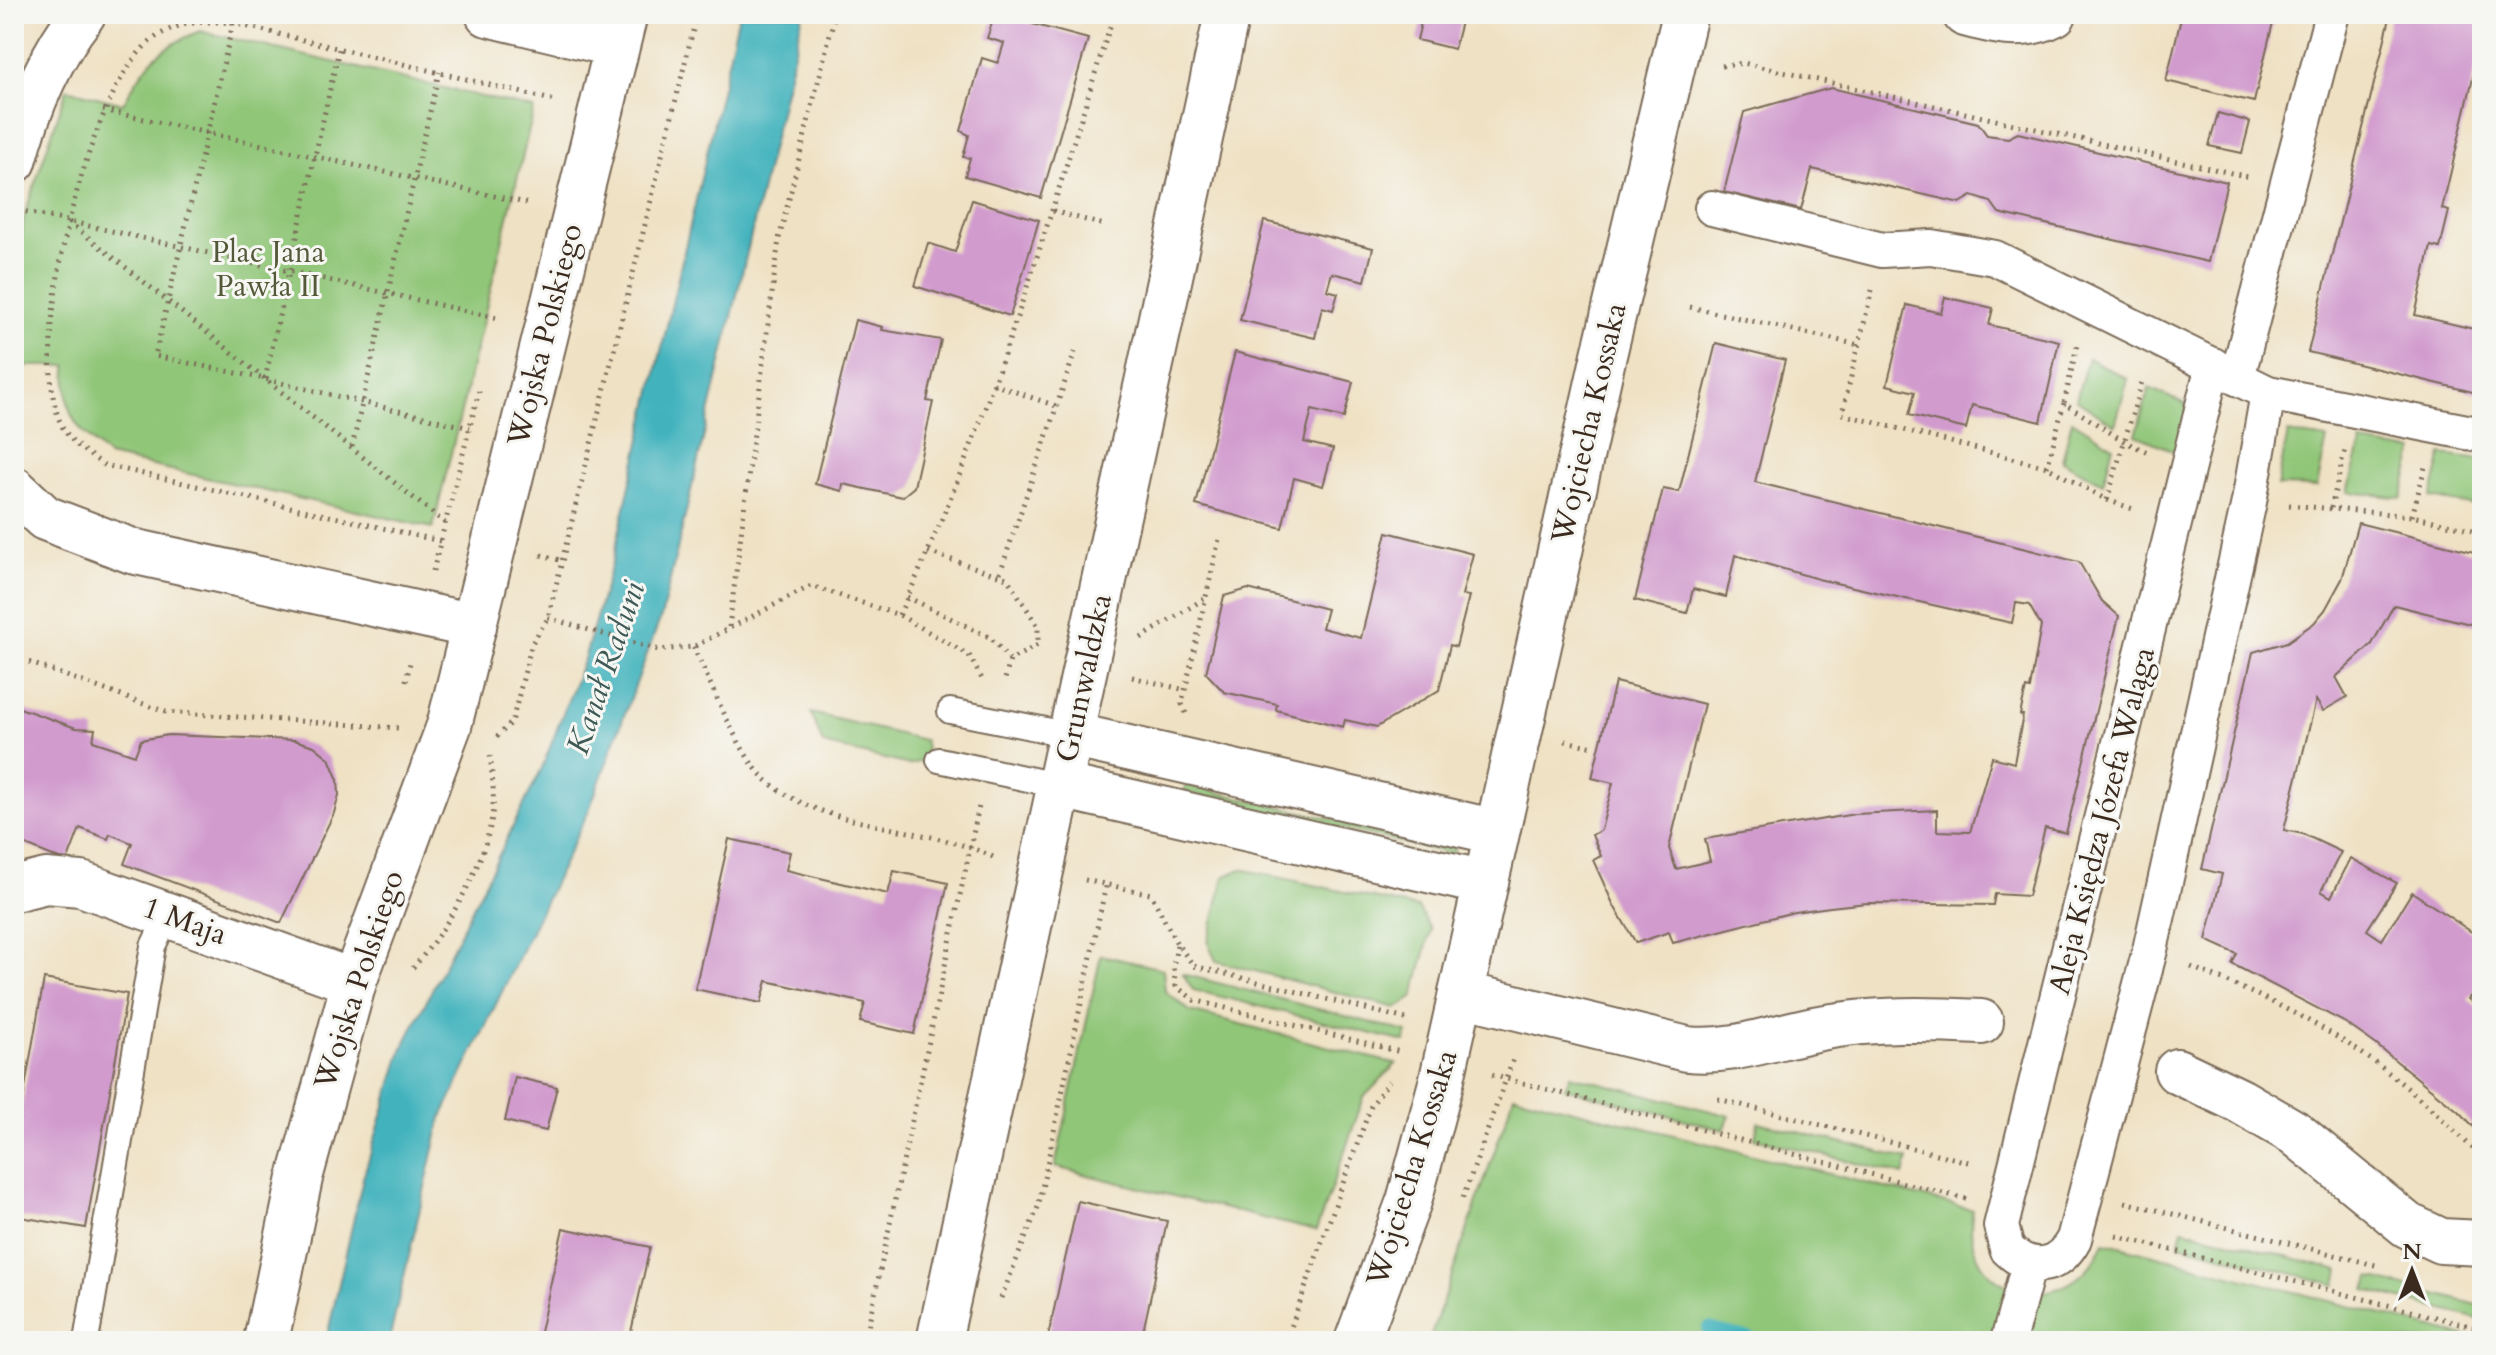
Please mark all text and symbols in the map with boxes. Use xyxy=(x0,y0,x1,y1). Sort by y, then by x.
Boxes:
street label: Wojska Polskiego xyxy=(497,220,592,451)
park label: Plac Jana Pawła II xyxy=(211,232,325,307)
street label: Wojciecha Kossaka xyxy=(1541,299,1637,548)
water label: Kanał Raduni xyxy=(556,575,656,760)
street label: Grunwaldzka xyxy=(1046,590,1122,766)
street label: Aleja Księdza Józefa Waląga xyxy=(2039,643,2165,999)
street label: Wojska Polskiego xyxy=(304,865,414,1096)
street label: 1 Maja xyxy=(138,887,232,955)
street label: Wojciecha Kossaka xyxy=(1356,1045,1467,1292)
north arrow xyxy=(2372,1231,2452,1311)
text: N xyxy=(2402,1237,2422,1267)

